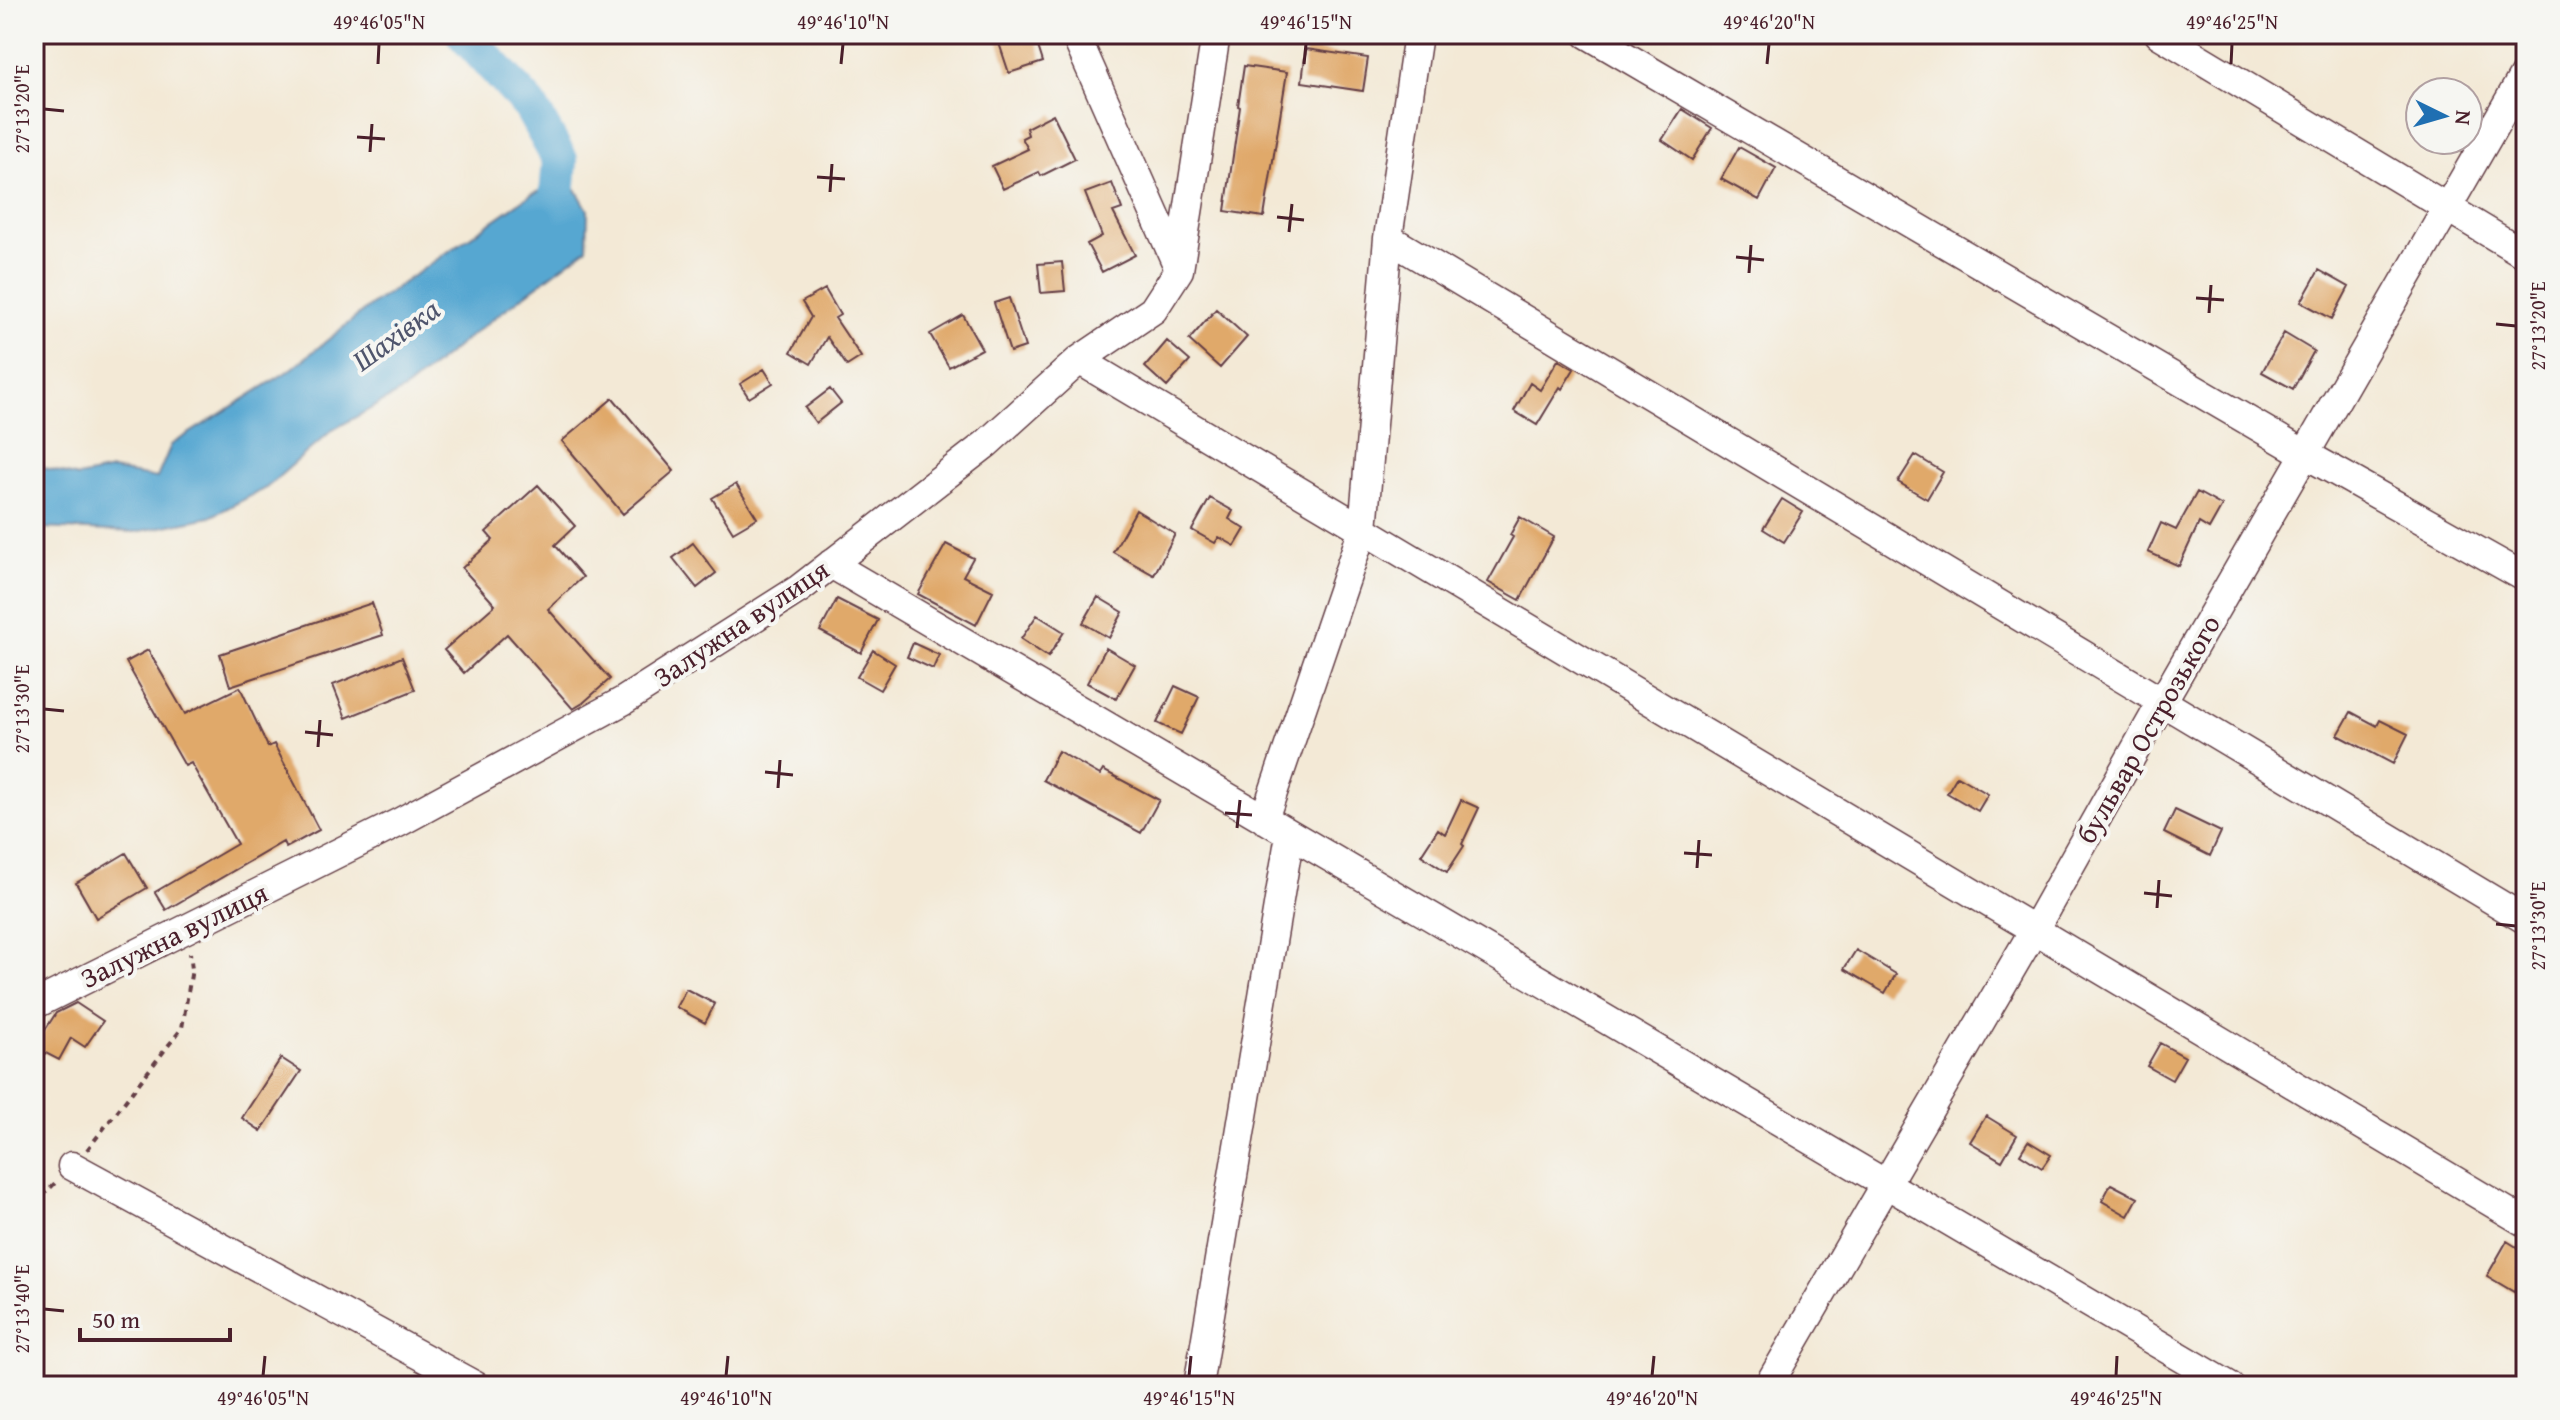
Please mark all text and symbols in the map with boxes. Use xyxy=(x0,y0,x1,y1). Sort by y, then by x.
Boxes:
text: 49°46'05"N xyxy=(333,7,425,36)
text: 49°46'10"N xyxy=(797,7,889,36)
text: 49°46'15"N xyxy=(1260,7,1352,36)
text: 49°46'20"N xyxy=(1723,7,1815,36)
text: 49°46'25"N xyxy=(2186,7,2278,36)
text: 27°13'20"E xyxy=(7,65,36,153)
north arrow xyxy=(2404,76,2484,156)
text: N xyxy=(2447,109,2481,127)
text: 27°13'20"E xyxy=(2523,282,2552,370)
water label: Шахівка xyxy=(342,287,449,381)
street label: Залужна вулиця xyxy=(645,549,837,697)
street label: бульвар Острозького xyxy=(2065,607,2230,851)
text: 27°13'30"E xyxy=(7,665,36,753)
street label: Залужна вулиця xyxy=(73,871,274,998)
text: 27°13'30"E xyxy=(2523,882,2552,970)
text: 27°13'40"E xyxy=(7,1265,36,1353)
scale bar xyxy=(80,1292,230,1342)
text: 50 m xyxy=(92,1302,140,1337)
text: 49°46'05"N xyxy=(217,1383,309,1412)
text: 49°46'10"N xyxy=(680,1383,772,1412)
text: 49°46'15"N xyxy=(1143,1383,1235,1412)
text: 49°46'20"N xyxy=(1606,1383,1698,1412)
text: 49°46'25"N xyxy=(2070,1383,2162,1412)

